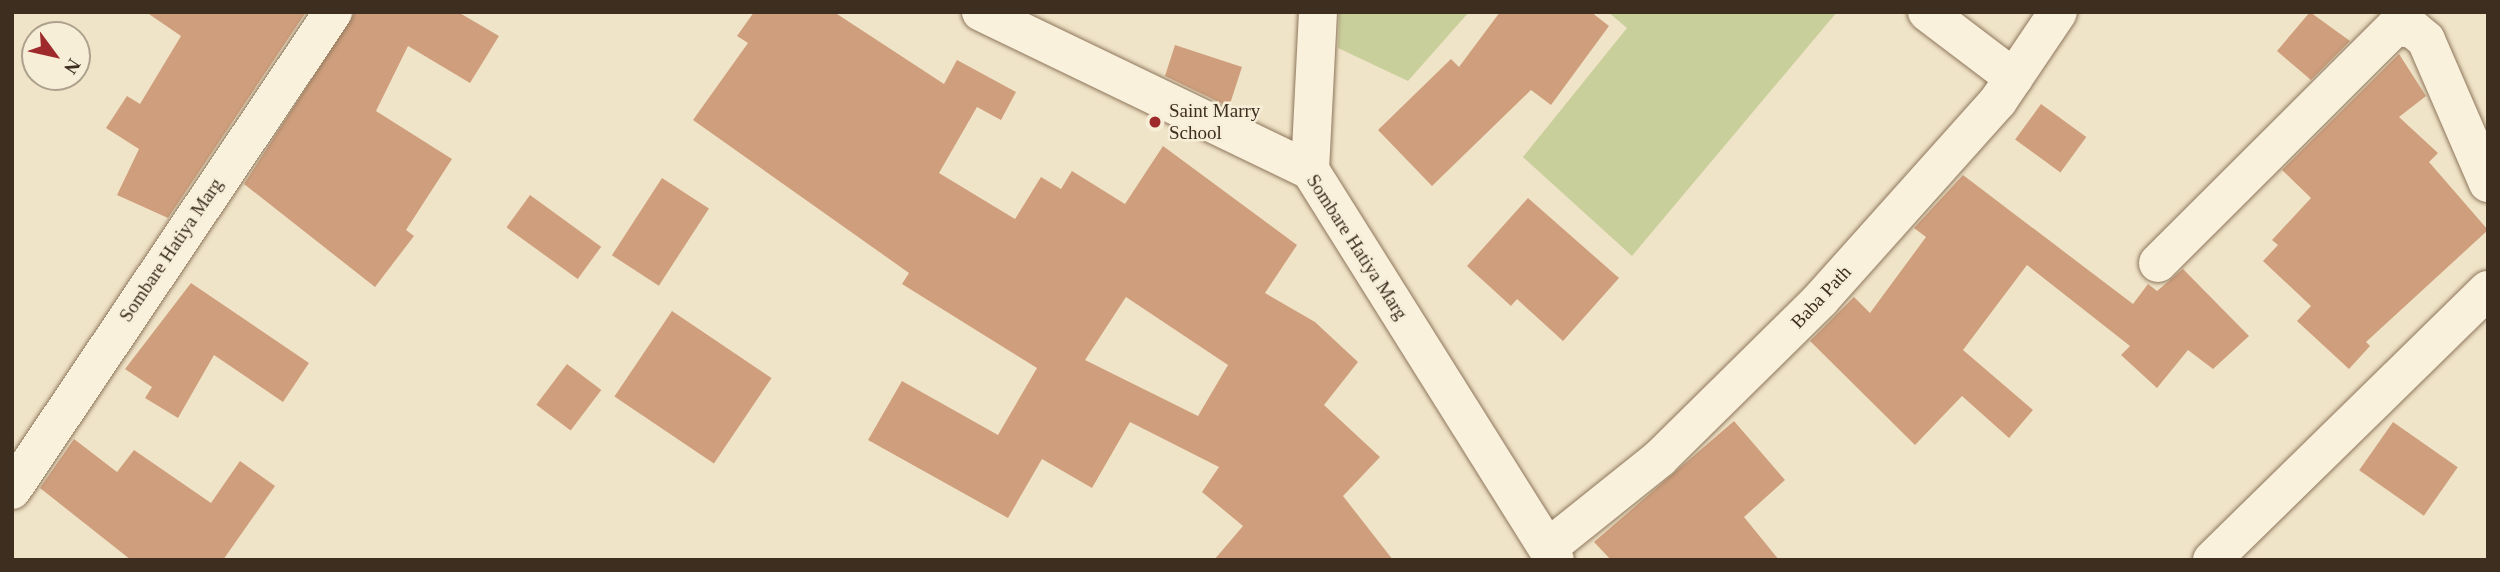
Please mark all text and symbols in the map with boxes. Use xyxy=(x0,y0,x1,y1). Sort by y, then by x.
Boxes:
north arrow xyxy=(21,21,91,91)
text: N xyxy=(60,55,85,78)
place label: Saint Marry School xyxy=(1169,100,1260,144)
marker: Saint Marry School xyxy=(1147,114,1163,130)
street label: Sombare Hatiya Marg xyxy=(1302,170,1412,324)
street label: Sombare Hatiya Marg xyxy=(114,174,228,326)
street label: Baba Path xyxy=(1786,261,1856,333)

